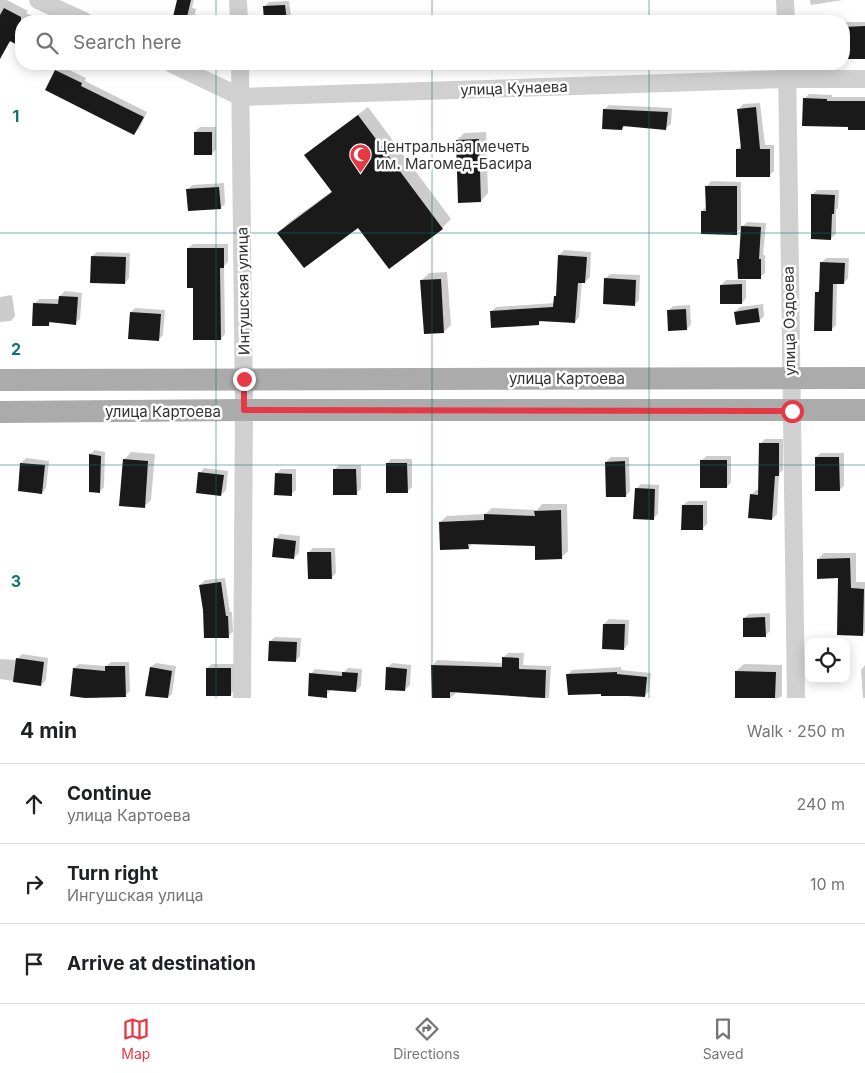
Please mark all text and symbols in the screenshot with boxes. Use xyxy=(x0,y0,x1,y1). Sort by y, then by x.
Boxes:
search box xyxy=(15,15,850,70)
icon: search xyxy=(33,29,61,57)
text: Search here xyxy=(73,31,182,54)
street label: улица Кунаева xyxy=(460,77,568,99)
text: 1 xyxy=(13,106,19,126)
place label: Центральная мечеть им. Магомед-Басира xyxy=(376,137,532,173)
mosque icon: Центральная мечеть им. Магомед-Басира xyxy=(348,143,372,174)
street label: Ингушская улица xyxy=(232,227,254,355)
street label: улица Оздоева xyxy=(779,266,799,376)
text: 2 xyxy=(11,339,21,359)
route end xyxy=(233,368,256,391)
street label: улица Картоева xyxy=(509,369,625,388)
route start xyxy=(781,400,804,423)
street label: улица Картоева xyxy=(105,402,221,421)
text: 3 xyxy=(11,571,21,591)
map controls xyxy=(805,638,850,683)
button: locate xyxy=(805,638,850,683)
text: 4 min xyxy=(20,718,77,743)
text: Walk · 250 m xyxy=(747,721,845,741)
text: Continue xyxy=(67,782,152,805)
icon: ahead xyxy=(20,790,48,818)
text: 240 m xyxy=(797,794,845,814)
text: улица Картоева xyxy=(67,805,191,825)
text: Turn right xyxy=(67,862,158,885)
icon: right xyxy=(20,870,48,898)
text: 10 m xyxy=(810,874,845,894)
text: Ингушская улица xyxy=(67,885,204,905)
icon: arrive xyxy=(20,950,48,978)
text: Arrive at destination xyxy=(67,952,256,975)
tab: Map xyxy=(121,1015,150,1062)
tab: Directions xyxy=(393,1015,460,1062)
tab: Saved xyxy=(703,1015,744,1062)

